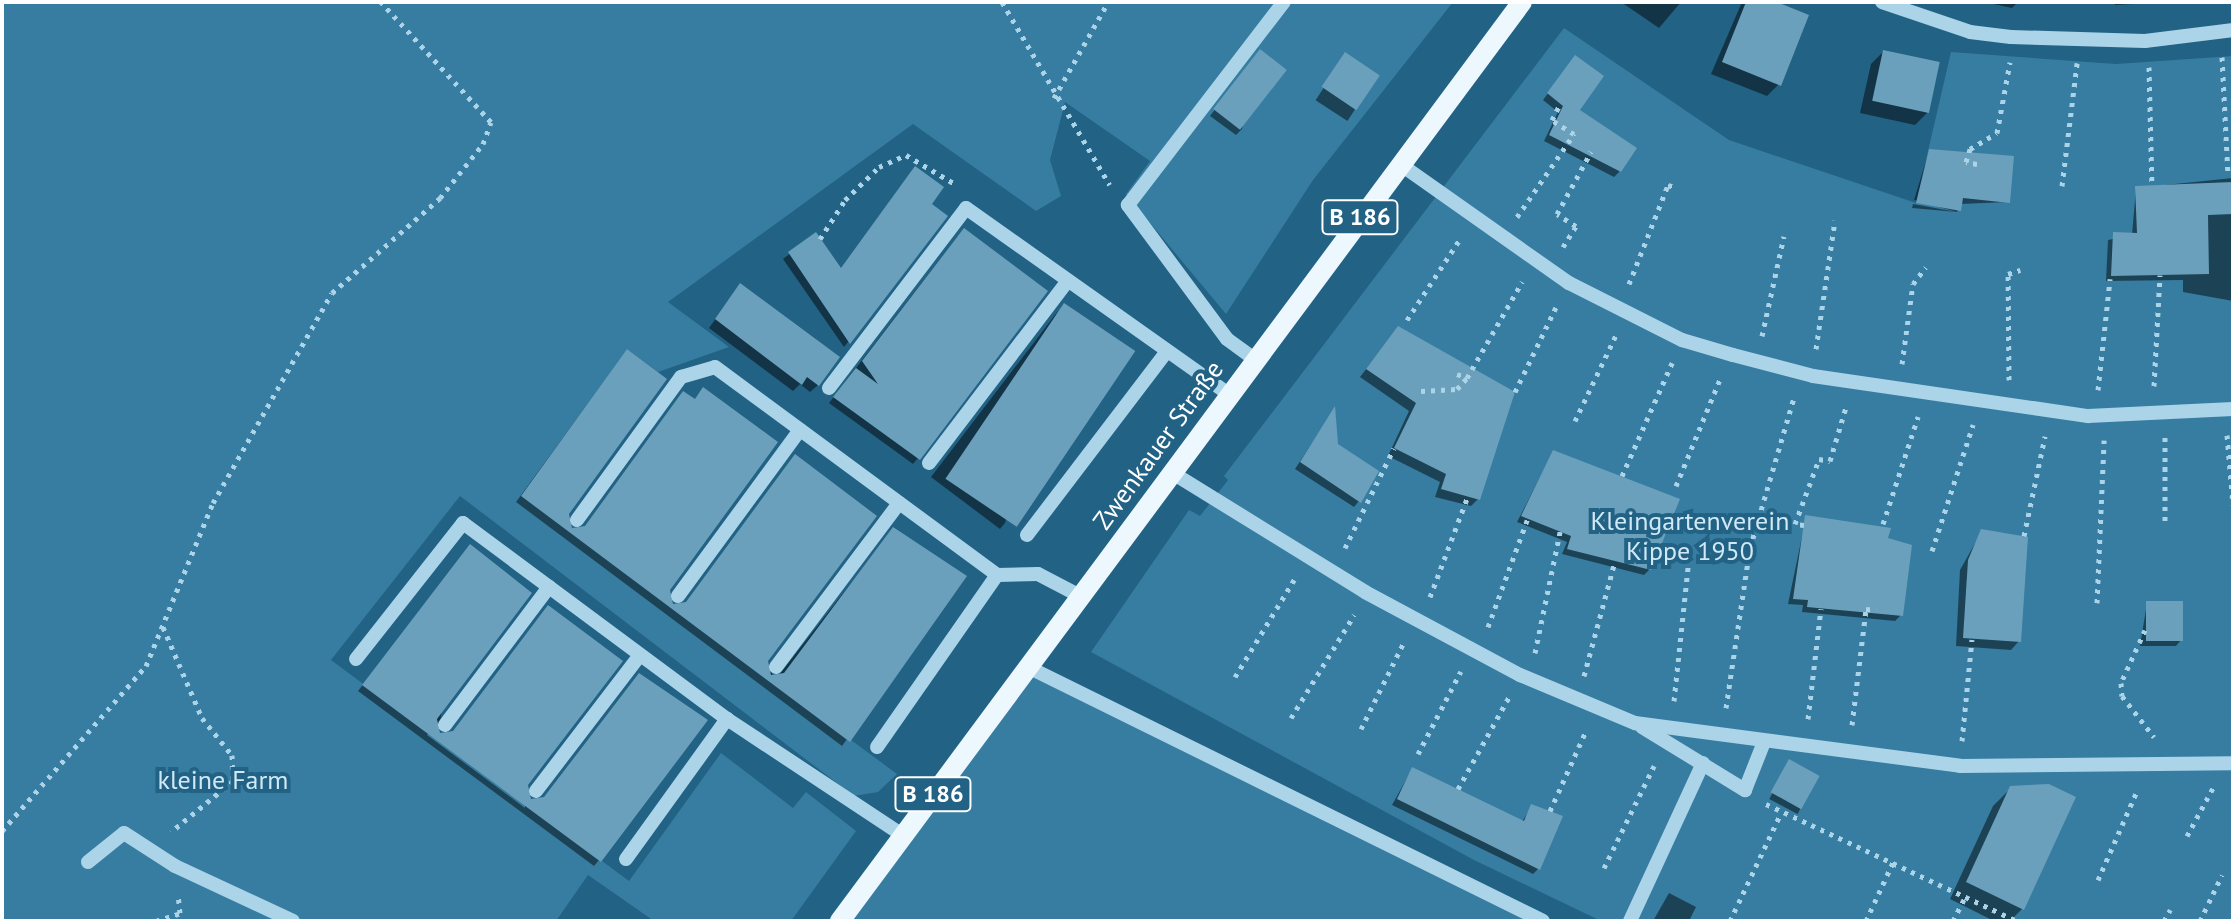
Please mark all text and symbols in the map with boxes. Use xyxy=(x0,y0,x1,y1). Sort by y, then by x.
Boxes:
road number: B 186 xyxy=(1320,197,1400,237)
street label: Zwenkauer Straße xyxy=(1086,355,1230,535)
park label: Kleingartenverein Kippe 1950 xyxy=(1591,505,1789,566)
park label: kleine Farm xyxy=(158,764,288,796)
road number: B 186 xyxy=(893,774,973,814)

